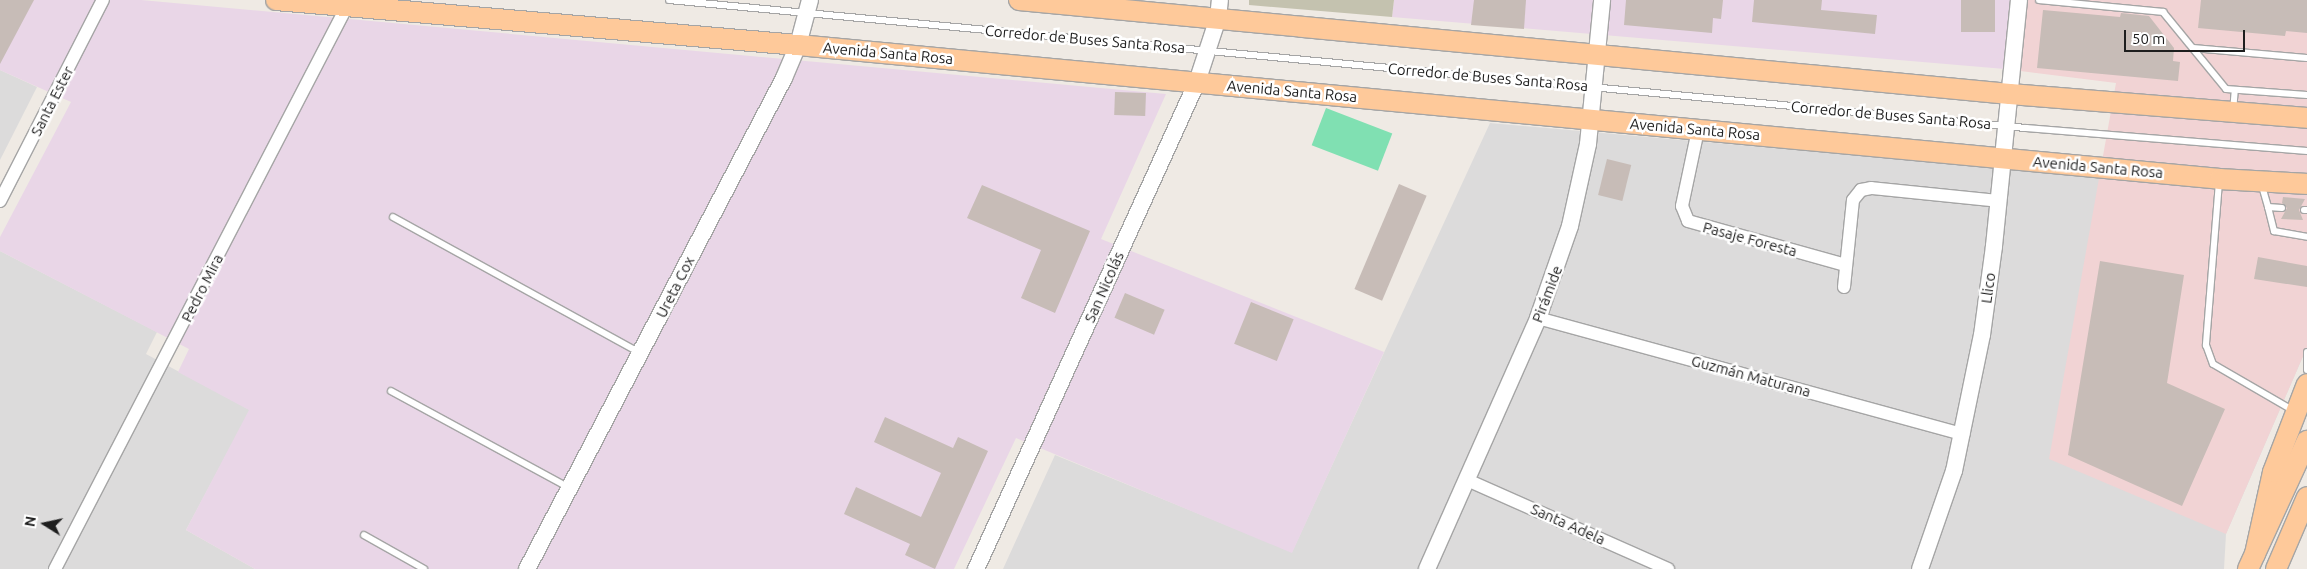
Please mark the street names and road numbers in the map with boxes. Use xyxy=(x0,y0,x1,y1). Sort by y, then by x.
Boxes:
street label: Corredor de Buses Santa Rosa xyxy=(984,21,1186,57)
street label: Avenida Santa Rosa xyxy=(822,38,954,68)
street label: Corredor de Buses Santa Rosa xyxy=(1387,59,1589,95)
street label: Santa Ester xyxy=(27,63,77,139)
street label: Avenida Santa Rosa xyxy=(1226,76,1358,106)
street label: Corredor de Buses Santa Rosa xyxy=(1790,97,1992,133)
street label: Avenida Santa Rosa xyxy=(1629,114,1761,144)
street label: Avenida Santa Rosa xyxy=(2032,152,2164,182)
street label: Pasaje Foresta xyxy=(1701,218,1799,260)
street label: San Nicolás xyxy=(1080,249,1128,325)
street label: Pedro Mira xyxy=(177,251,227,325)
street label: Ureta Cox xyxy=(652,253,698,321)
street label: Pirámide xyxy=(1528,263,1566,325)
street label: Llico xyxy=(1977,271,1999,305)
street label: Guzmán Maturana xyxy=(1689,351,1813,401)
street label: Santa Adela xyxy=(1528,500,1608,548)

